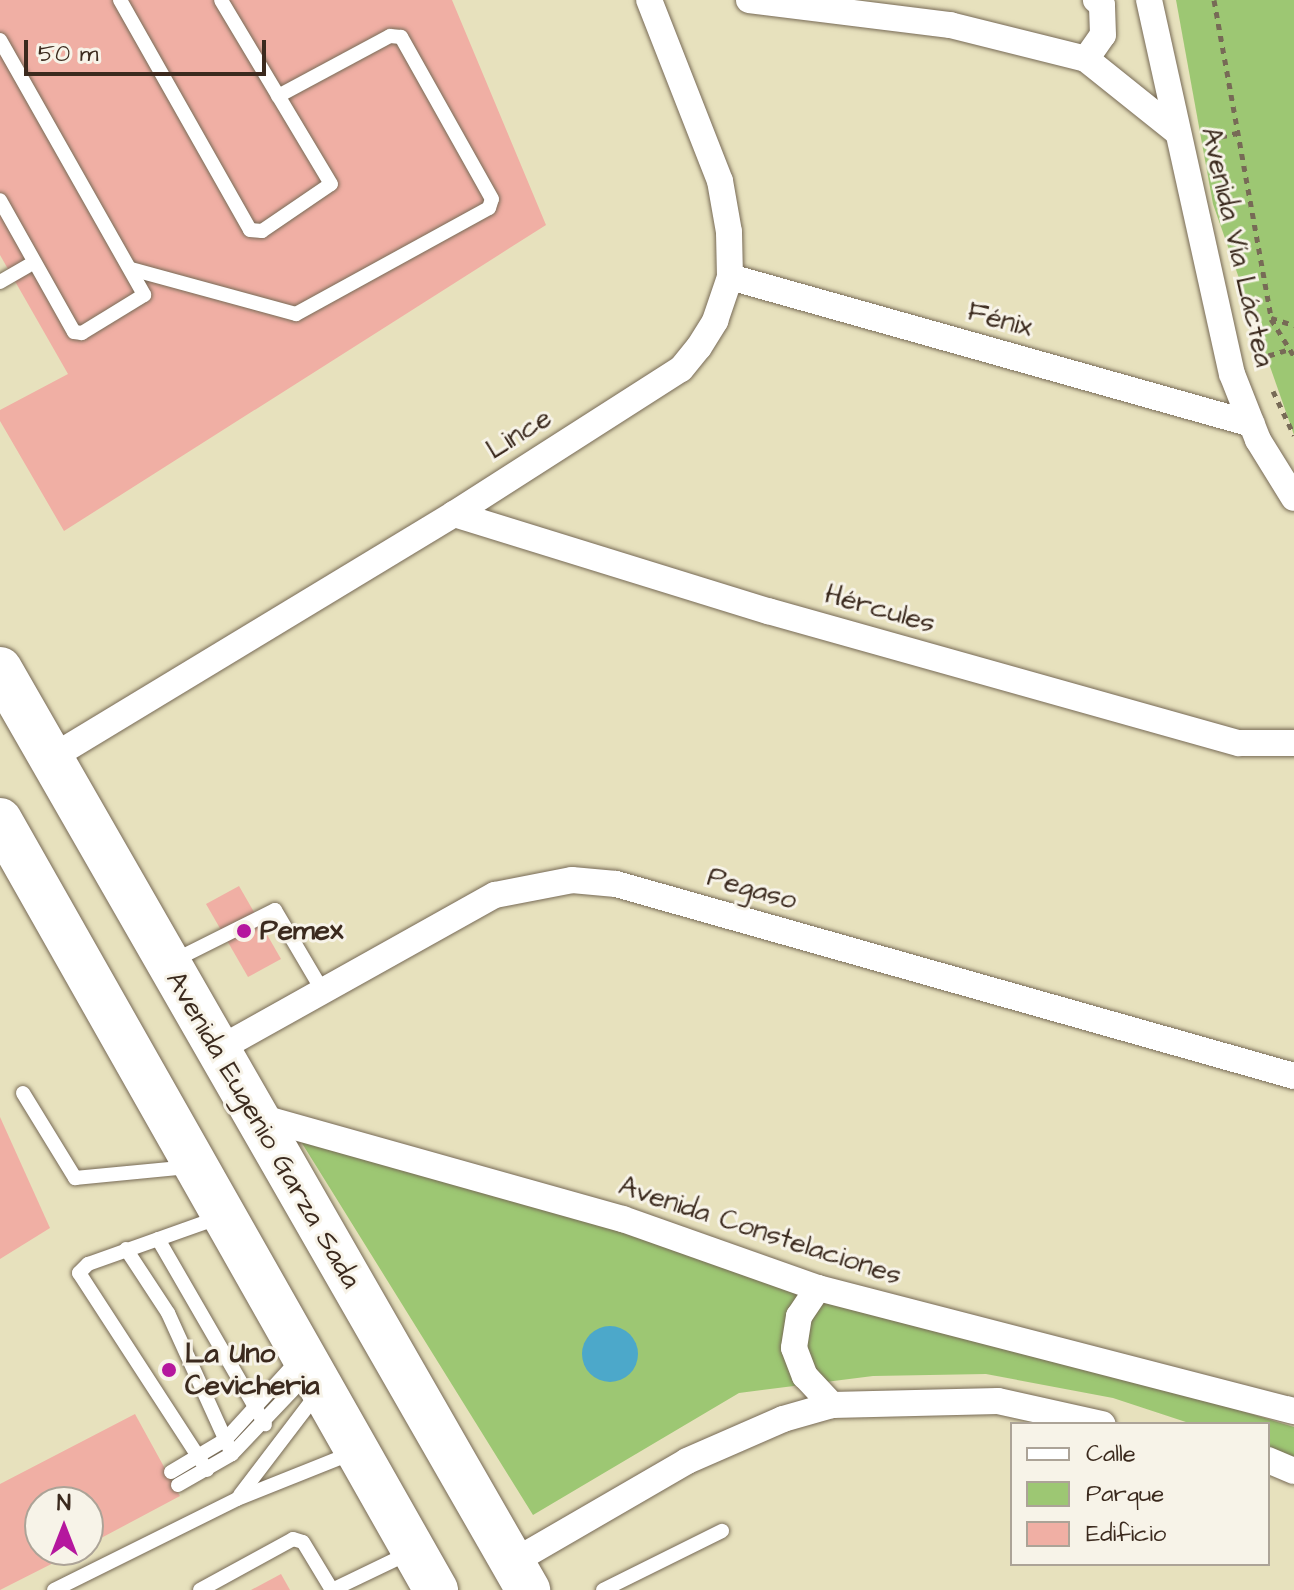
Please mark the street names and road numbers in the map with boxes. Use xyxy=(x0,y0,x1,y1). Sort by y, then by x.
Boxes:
street label: Avenida Vía Láctea xyxy=(1193,124,1281,370)
street label: Fénix xyxy=(964,295,1036,345)
street label: Lince xyxy=(480,401,558,467)
street label: Hércules xyxy=(821,577,939,641)
street label: Pegaso xyxy=(703,860,801,918)
street label: Avenida Eugenio Garza Sada xyxy=(158,966,368,1294)
street label: Avenida Constelaciones xyxy=(614,1169,906,1293)

